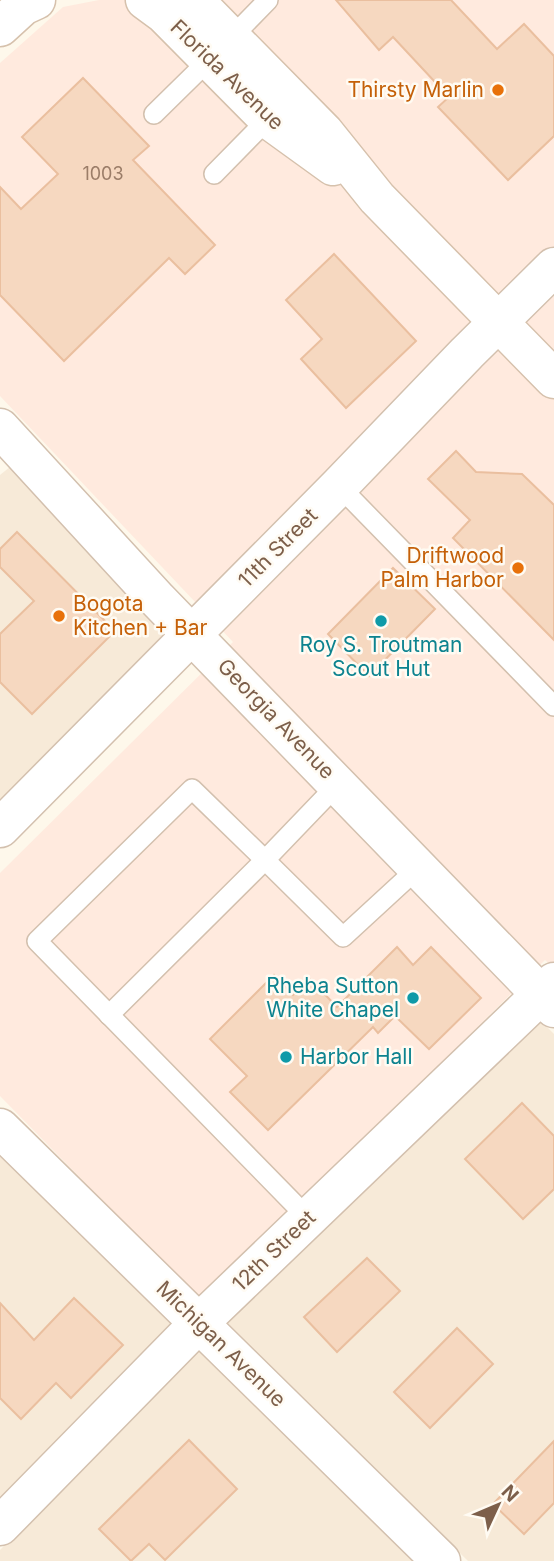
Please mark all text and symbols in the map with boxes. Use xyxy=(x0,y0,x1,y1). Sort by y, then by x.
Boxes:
street label: Florida Avenue xyxy=(166,14,289,135)
place label: Thirsty Marlin xyxy=(347,77,484,102)
marker: Thirsty Marlin xyxy=(490,82,506,98)
house number: 1003 xyxy=(82,163,124,184)
street label: 11th Street xyxy=(233,503,323,592)
place label: Driftwood Palm Harbor xyxy=(380,543,504,592)
marker: Driftwood Palm Harbor xyxy=(510,560,526,576)
place label: Bogota Kitchen + Bar xyxy=(73,591,207,640)
marker: Bogota Kitchen + Bar xyxy=(51,608,67,624)
marker: Roy S. Troutman Scout Hut xyxy=(373,613,389,629)
place label: Roy S. Troutman Scout Hut xyxy=(300,632,462,681)
street label: Georgia Avenue xyxy=(213,653,340,784)
place label: Rheba Sutton White Chapel xyxy=(266,973,399,1022)
marker: Rheba Sutton White Chapel xyxy=(405,990,421,1006)
place label: Harbor Hall xyxy=(300,1044,412,1069)
marker: Harbor Hall xyxy=(278,1049,294,1065)
street label: 12th Street xyxy=(227,1205,320,1296)
street label: Michigan Avenue xyxy=(151,1275,291,1412)
north arrow xyxy=(463,1470,533,1540)
text: N xyxy=(497,1480,523,1507)

